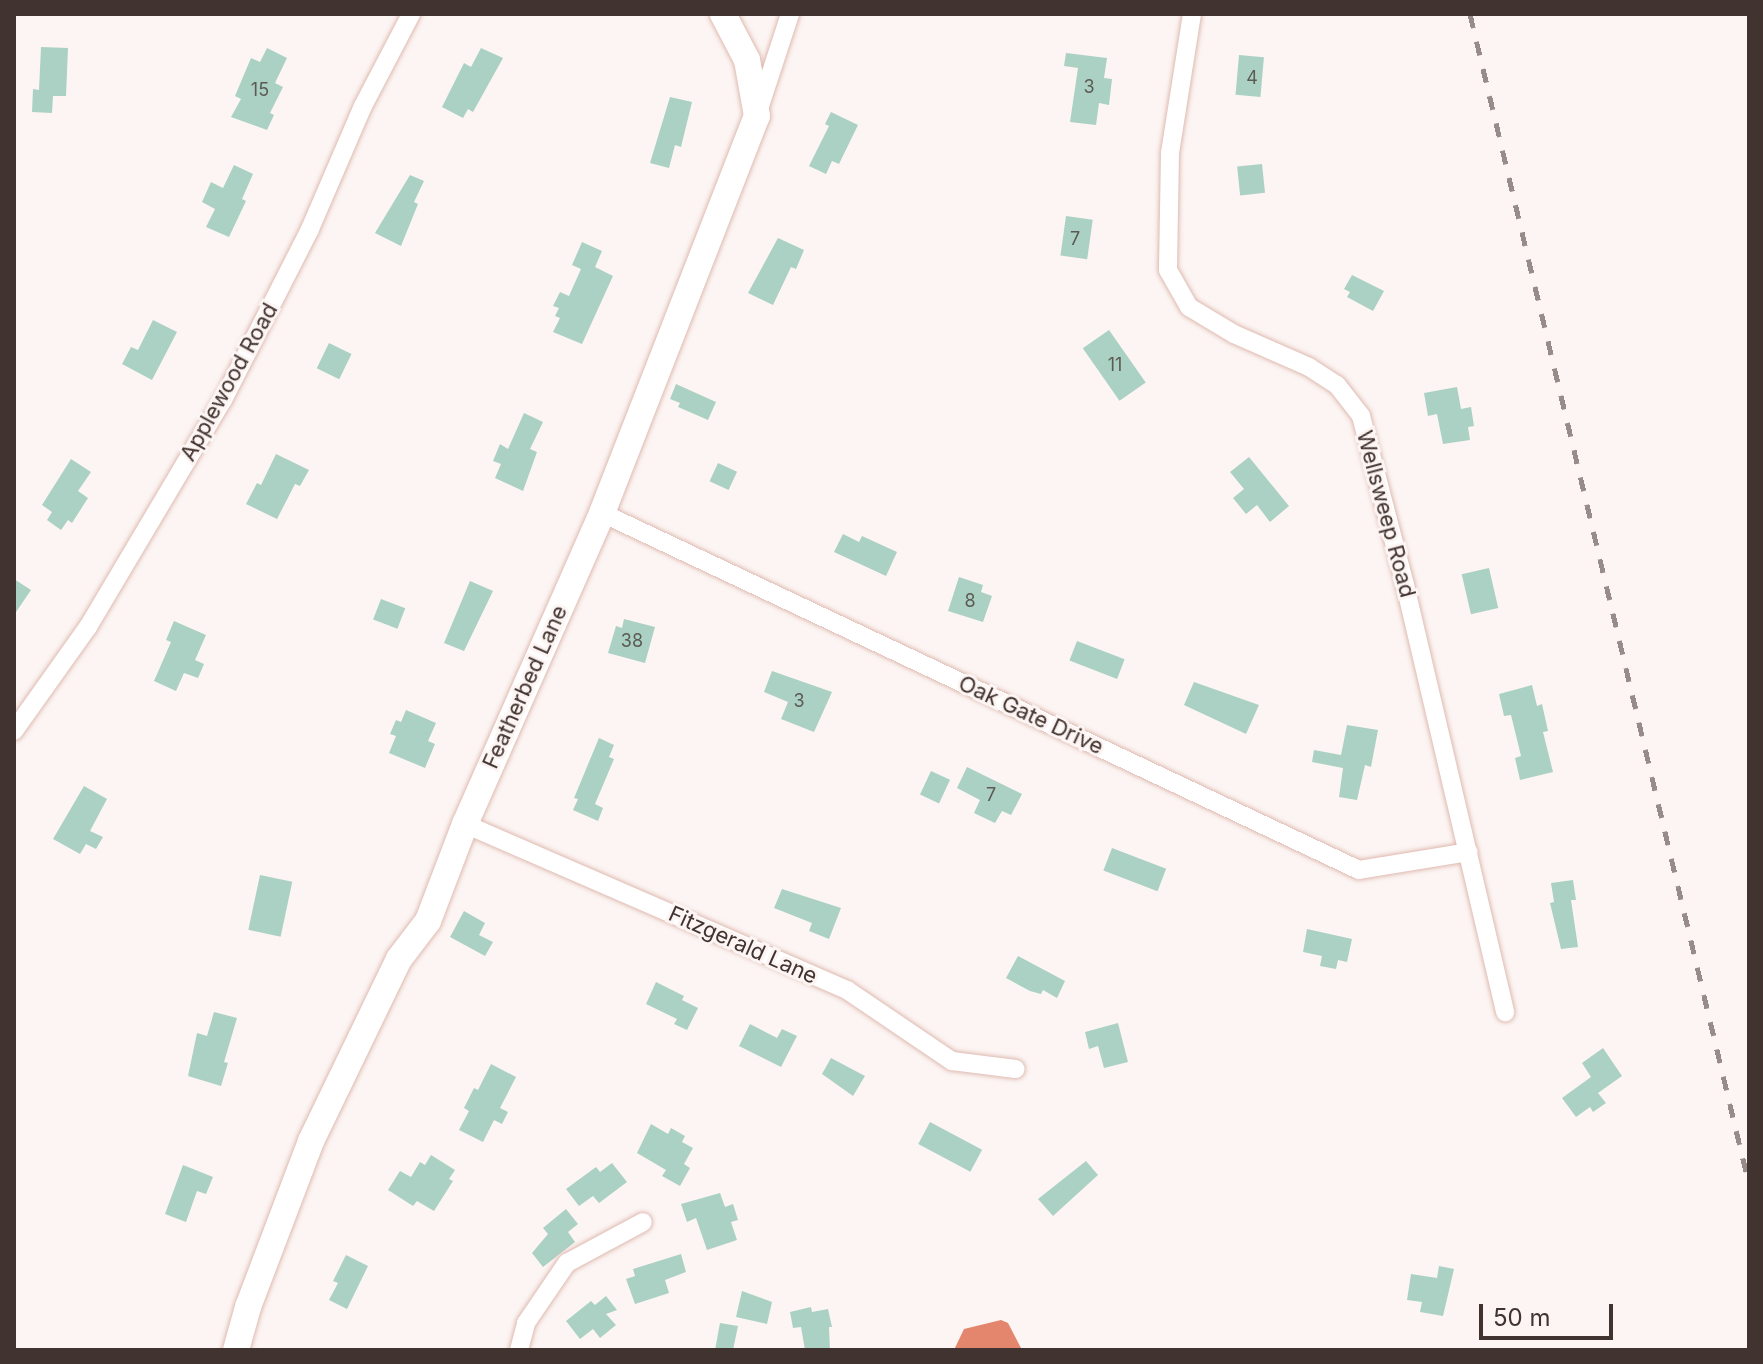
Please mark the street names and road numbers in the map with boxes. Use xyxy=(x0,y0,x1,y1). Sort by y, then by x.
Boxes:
street label: Applewood Road xyxy=(175,298,283,466)
street label: Wellsweep Road xyxy=(1351,428,1421,600)
street label: Featherbed Lane xyxy=(477,601,573,773)
street label: Oak Gate Drive xyxy=(954,670,1108,760)
street label: Fitzgerald Lane xyxy=(665,900,821,990)

